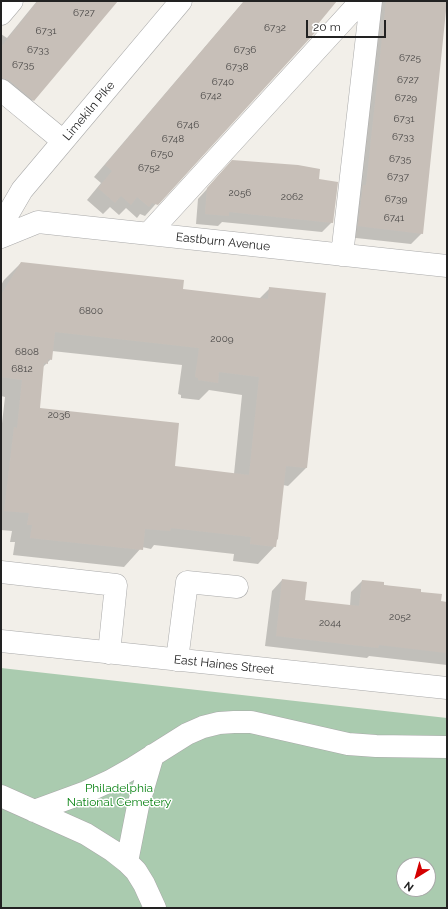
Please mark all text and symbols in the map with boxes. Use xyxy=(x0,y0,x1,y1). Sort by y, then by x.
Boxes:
house number: 6727 xyxy=(73,7,95,19)
scale bar xyxy=(308,12,388,38)
text: 20 m xyxy=(313,20,341,34)
house number: 6732 xyxy=(264,22,286,34)
house number: 6731 xyxy=(36,25,56,37)
house number: 6733 xyxy=(27,44,49,56)
house number: 6736 xyxy=(234,44,256,56)
house number: 6725 xyxy=(399,52,421,64)
house number: 6735 xyxy=(12,59,34,71)
house number: 6738 xyxy=(226,61,248,73)
house number: 6727 xyxy=(397,74,419,86)
house number: 6740 xyxy=(212,76,234,88)
street label: Limekiln Pike xyxy=(60,78,118,144)
house number: 6742 xyxy=(200,90,222,102)
house number: 6729 xyxy=(395,92,417,104)
house number: 6731 xyxy=(394,113,414,125)
house number: 6746 xyxy=(177,119,199,131)
house number: 6733 xyxy=(392,131,414,143)
house number: 6748 xyxy=(162,133,184,145)
house number: 6750 xyxy=(151,148,173,160)
house number: 6735 xyxy=(389,153,411,165)
house number: 6752 xyxy=(138,162,160,174)
house number: 6737 xyxy=(387,171,409,183)
house number: 2056 xyxy=(229,187,251,199)
house number: 2062 xyxy=(281,191,303,203)
house number: 6739 xyxy=(385,193,407,205)
house number: 6741 xyxy=(384,212,404,224)
street label: Eastburn Avenue xyxy=(175,230,271,254)
house number: 6800 xyxy=(79,305,103,317)
house number: 2009 xyxy=(210,333,234,345)
house number: 6808 xyxy=(15,346,39,358)
house number: 6812 xyxy=(11,363,33,375)
house number: 2036 xyxy=(48,409,70,421)
house number: 2052 xyxy=(389,611,411,623)
house number: 2044 xyxy=(319,617,341,629)
street label: East Haines Street xyxy=(173,653,275,677)
park label: Philadelphia National Cemetery xyxy=(67,781,171,809)
north arrow xyxy=(396,857,436,897)
text: N xyxy=(402,878,416,894)

